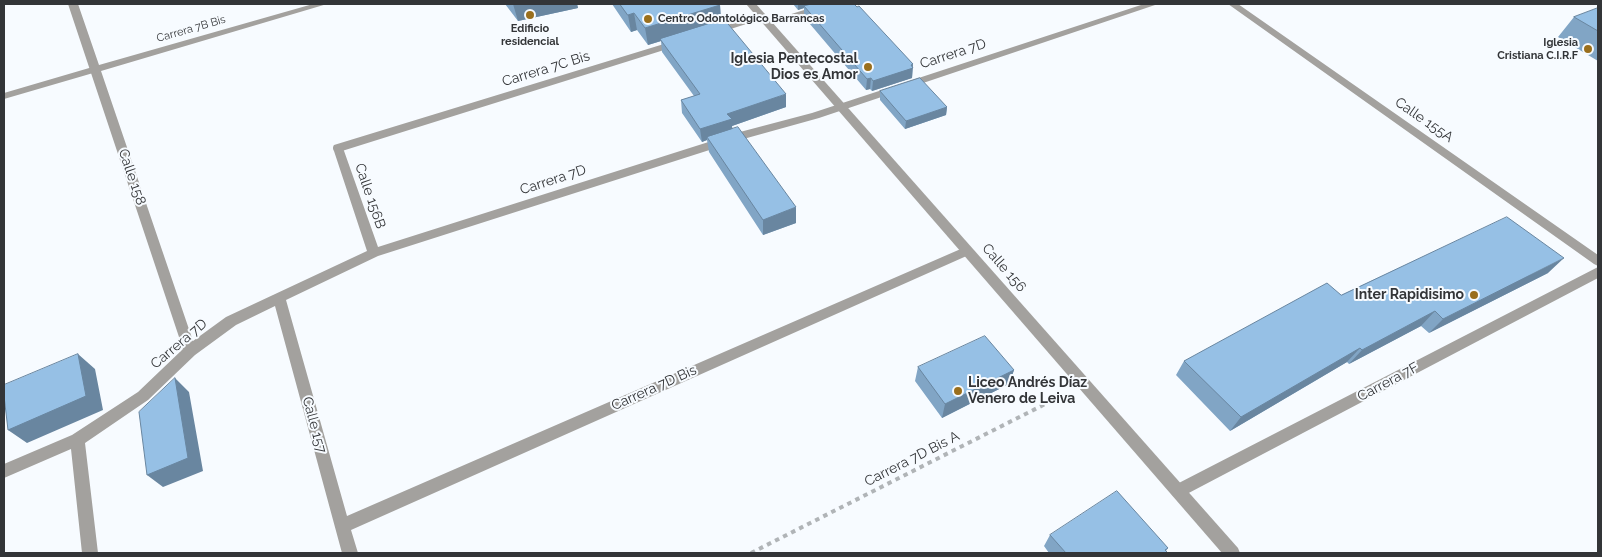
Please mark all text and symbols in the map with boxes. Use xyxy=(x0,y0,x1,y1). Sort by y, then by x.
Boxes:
marker: Edificio residencial xyxy=(524,9,536,21)
place label: Centro Odontológico Barrancas xyxy=(658,12,825,26)
street label: Carrera 7B Bis xyxy=(155,13,227,45)
marker: Centro Odontológico Barrancas xyxy=(642,13,654,25)
place label: Edificio residencial xyxy=(501,22,559,48)
street label: Carrera 7D xyxy=(918,35,988,73)
place label: Iglesia Cristiana C.I.R.F xyxy=(1497,36,1578,62)
marker: Iglesia Cristiana C.I.R.F xyxy=(1582,43,1594,55)
street label: Carrera 7C Bis xyxy=(500,48,592,90)
place label: Iglesia Pentecostal Dios es Amor xyxy=(730,51,858,84)
marker: Iglesia Pentecostal Dios es Amor xyxy=(862,61,874,73)
street label: Calle 155A xyxy=(1392,94,1456,146)
street label: Calle 158 xyxy=(115,147,149,207)
street label: Calle 156B xyxy=(351,161,389,231)
street label: Carrera 7D xyxy=(518,161,588,199)
street label: Calle 156 xyxy=(978,240,1030,296)
place label: Inter Rapidisimo xyxy=(1355,287,1464,303)
marker: Inter Rapidisimo xyxy=(1468,289,1480,301)
street label: Carrera 7D xyxy=(147,316,211,372)
street label: Carrera 7F xyxy=(1355,359,1421,405)
street label: Carrera 7D Bis xyxy=(609,362,699,414)
place label: Liceo Andrés Díaz Venero de Leiva xyxy=(968,375,1087,408)
marker: Liceo Andrés Díaz Venero de Leiva xyxy=(952,385,964,397)
street label: Calle 157 xyxy=(298,395,330,455)
street label: Carrera 7D Bis A xyxy=(862,428,962,490)

